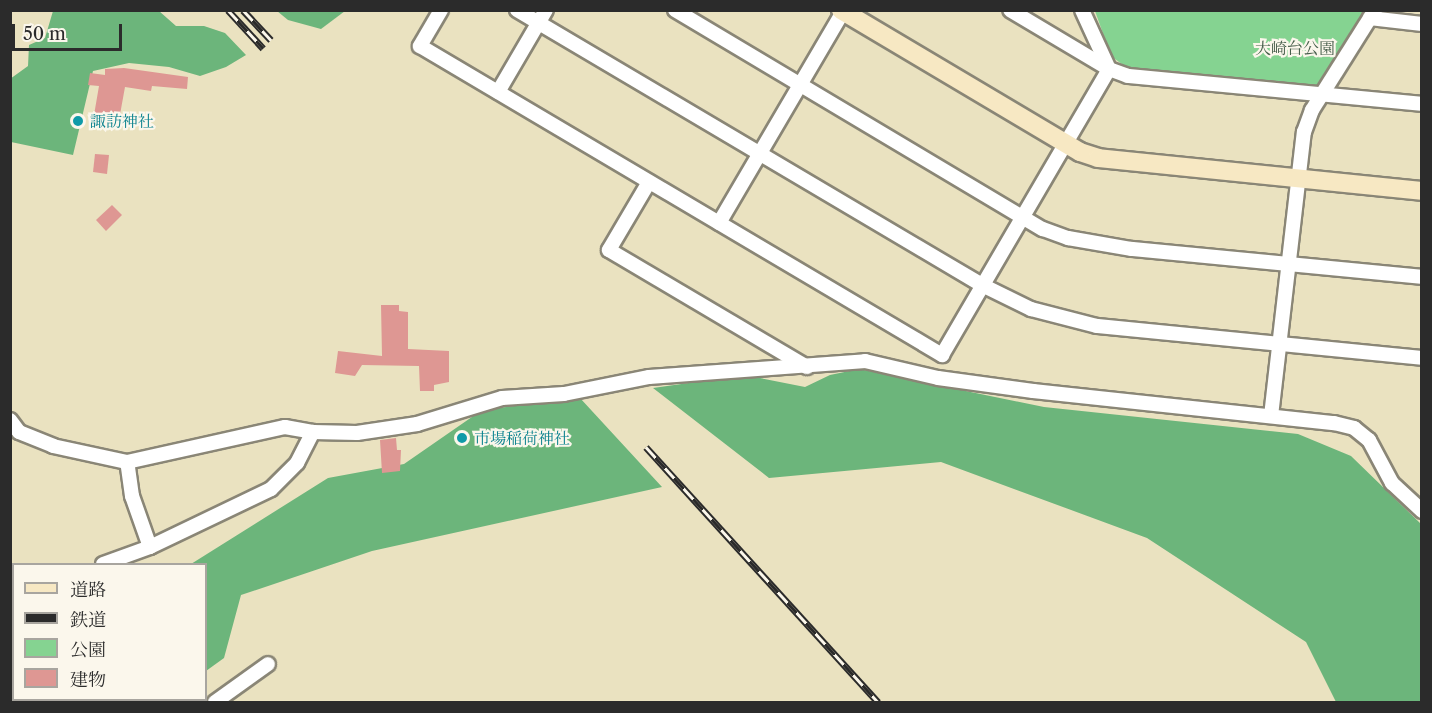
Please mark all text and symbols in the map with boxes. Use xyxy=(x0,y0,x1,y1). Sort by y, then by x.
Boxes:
scale bar xyxy=(15,12,124,50)
text: 50 m xyxy=(23,23,66,45)
park label: 大崎台公園 xyxy=(1255,38,1335,58)
place label: 諏訪神社 xyxy=(90,111,154,131)
marker: 諏訪神社 xyxy=(71,114,85,128)
place label: 市場稲荷神社 xyxy=(474,428,570,448)
marker: 市場稲荷神社 xyxy=(455,431,469,445)
legend xyxy=(12,563,207,701)
text: 道路 xyxy=(70,579,106,601)
text: 鉄道 xyxy=(70,609,106,631)
text: 公園 xyxy=(70,639,106,661)
text: 建物 xyxy=(70,669,106,691)

